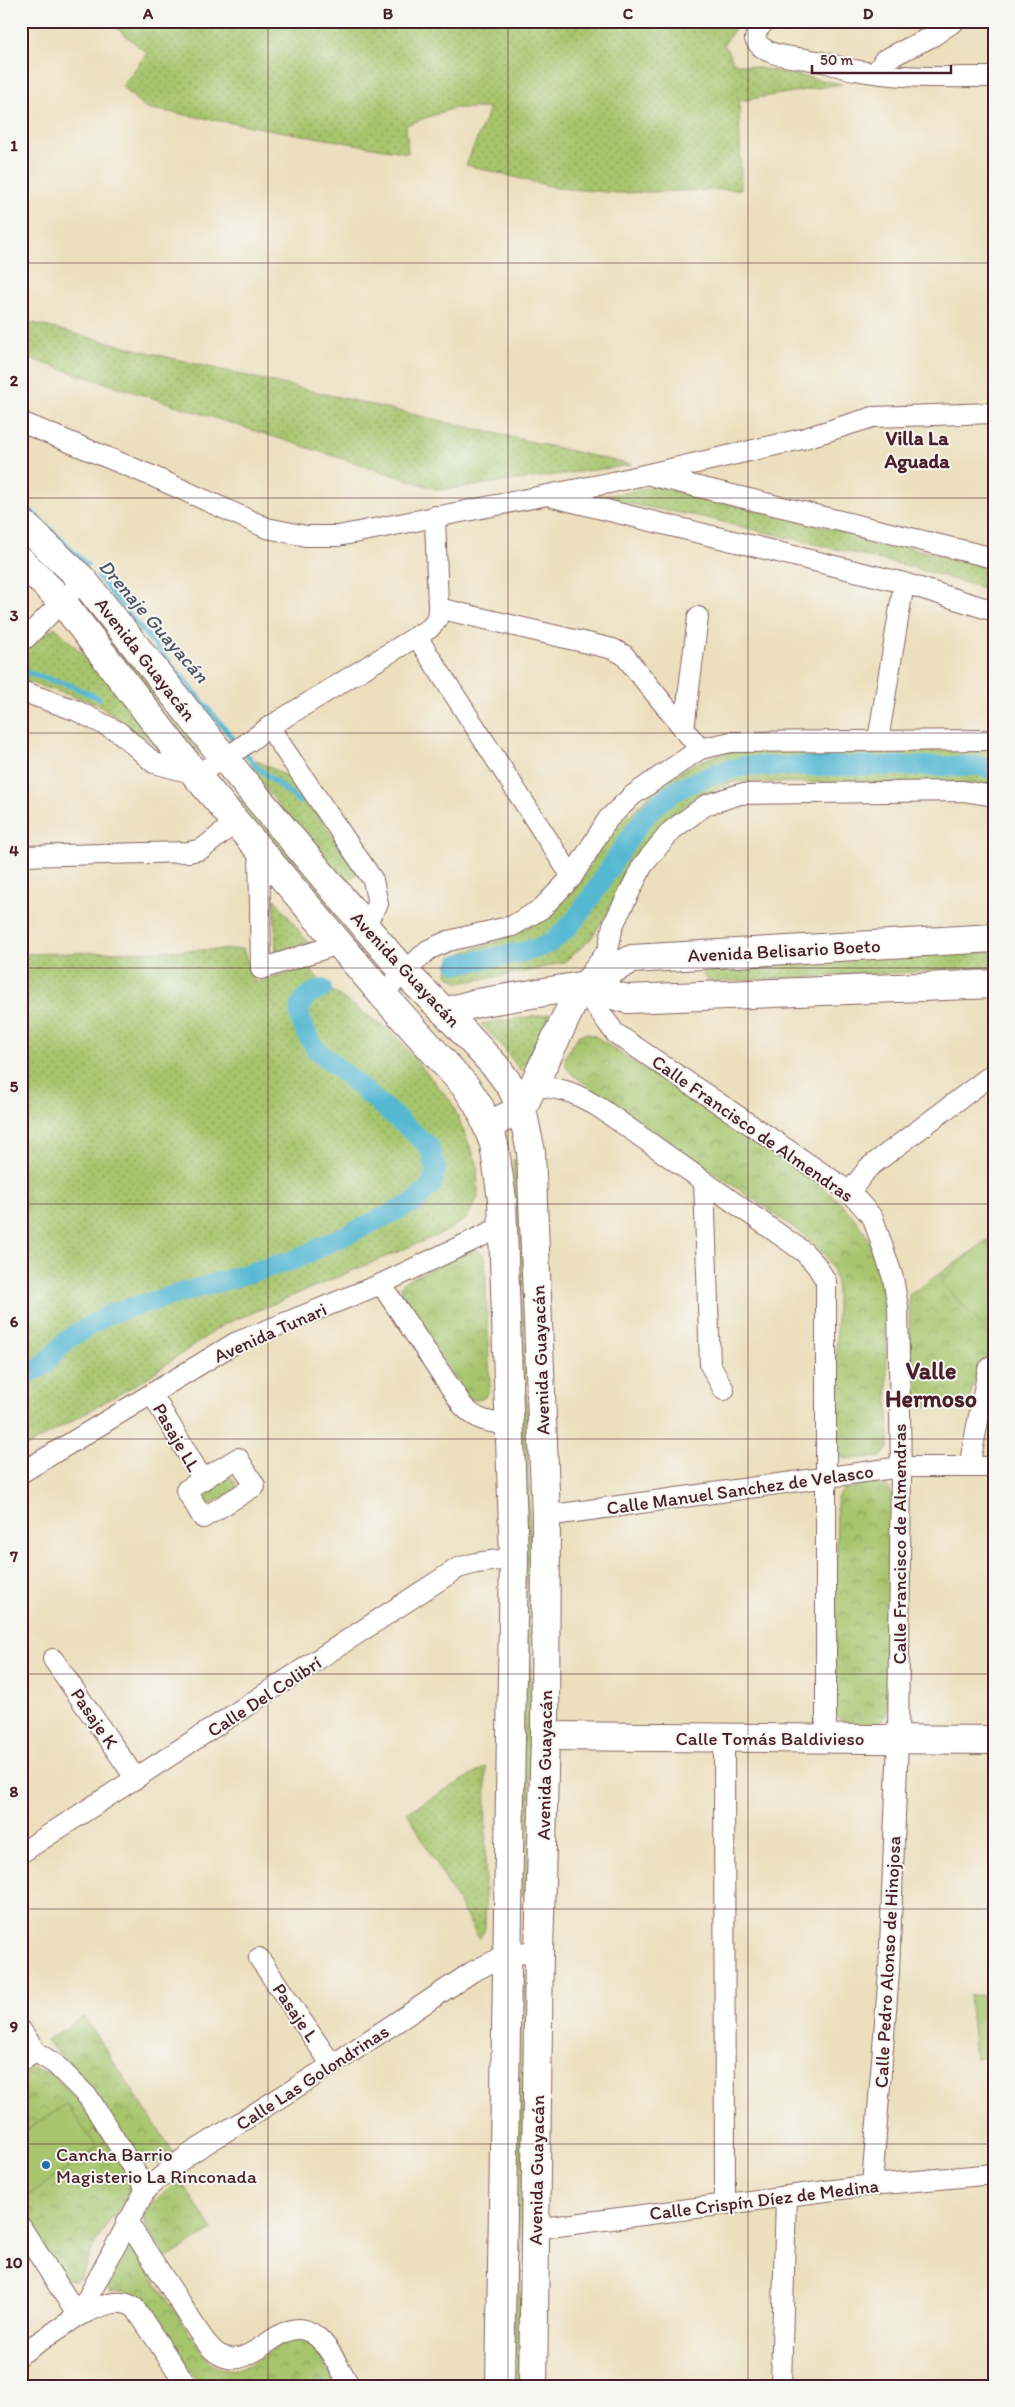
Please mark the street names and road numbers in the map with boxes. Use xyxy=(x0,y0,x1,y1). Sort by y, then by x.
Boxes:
street label: Avenida Guayacán xyxy=(90,593,201,726)
street label: Avenida Guayacán xyxy=(346,907,465,1032)
street label: Avenida Belisario Boeto xyxy=(687,934,881,967)
street label: Calle Francisco de Almendras xyxy=(647,1050,858,1207)
street label: Avenida Guayacán xyxy=(526,1284,555,1435)
street label: Avenida Tunari xyxy=(210,1297,330,1368)
street label: Pasaje LL xyxy=(148,1399,206,1476)
street label: Calle Francisco de Almendras xyxy=(888,1423,911,1665)
street label: Calle Manuel Sanchez de Velasco xyxy=(605,1459,875,1520)
street label: Calle Del Colibrí xyxy=(203,1651,326,1742)
street label: Pasaje K xyxy=(66,1684,124,1754)
street label: Avenida Guayacán xyxy=(532,1689,557,1840)
street label: Calle Tomás Baldivieso xyxy=(676,1727,864,1750)
street label: Calle Pedro Alonso de Hinojosa xyxy=(869,1835,906,2089)
street label: Pasaje L xyxy=(268,1979,324,2046)
street label: Calle Las Golondrinas xyxy=(231,2019,393,2135)
street label: Avenida Guayacán xyxy=(524,2094,549,2245)
street label: Calle Crispín Díez de Medina xyxy=(648,2174,880,2225)

